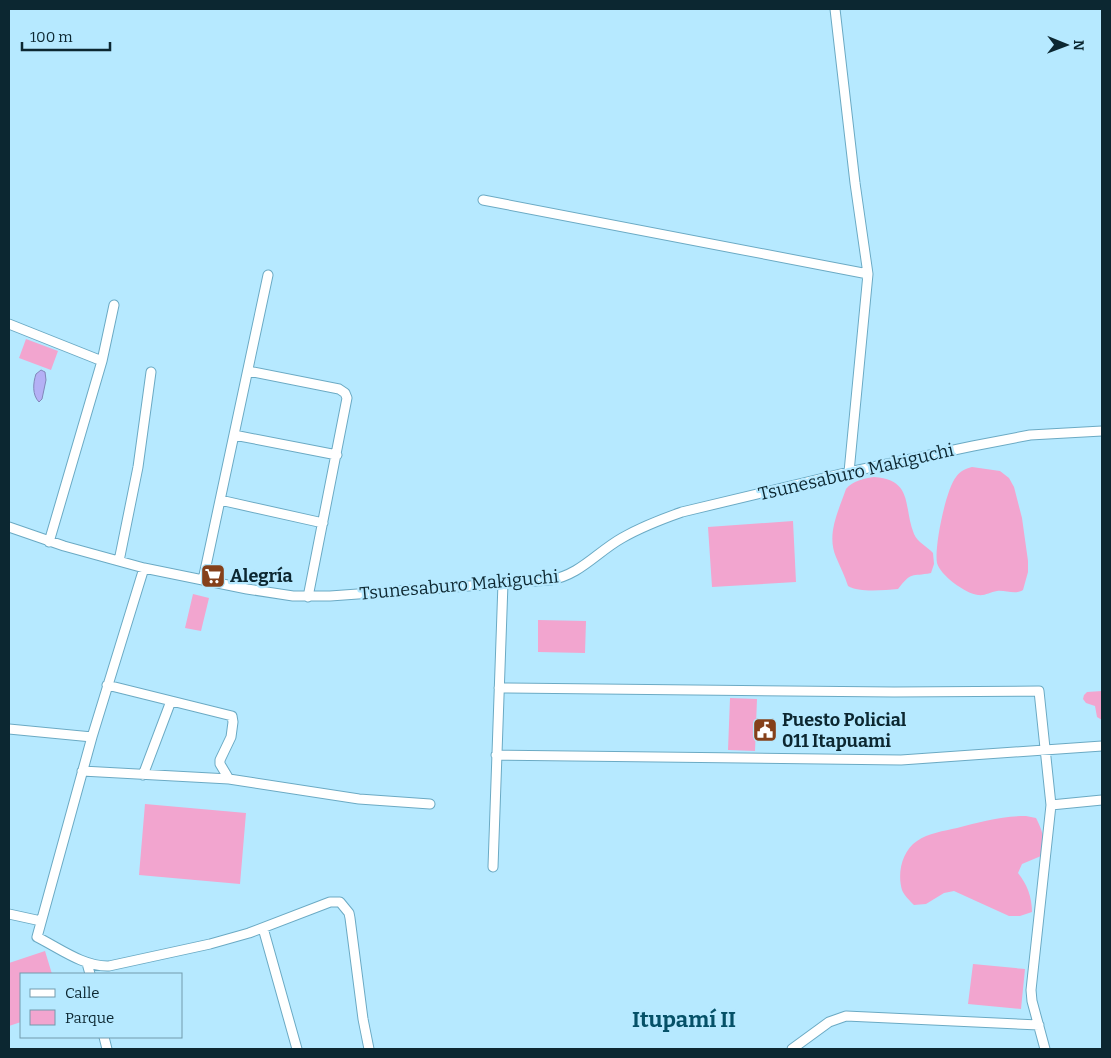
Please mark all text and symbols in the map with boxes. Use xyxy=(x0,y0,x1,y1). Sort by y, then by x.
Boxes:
scale bar xyxy=(22,20,110,52)
north arrow xyxy=(1041,20,1091,70)
text: 100 m xyxy=(30,28,73,46)
text: N xyxy=(1070,40,1087,51)
street label: Tsunesaburo Makiguchi xyxy=(756,439,956,505)
supermarket icon: Alegría xyxy=(200,563,226,589)
place label: Alegría xyxy=(230,565,293,587)
street label: Tsunesaburo Makiguchi xyxy=(359,565,559,605)
place label: Puesto Policial 011 Itapuami xyxy=(782,709,907,752)
public building icon: Puesto Policial 011 Itapuami xyxy=(752,717,778,743)
legend xyxy=(20,973,182,1038)
text: Calle xyxy=(65,984,99,1002)
district label: Itupamí II xyxy=(632,1006,736,1033)
text: Parque xyxy=(65,1009,114,1027)

